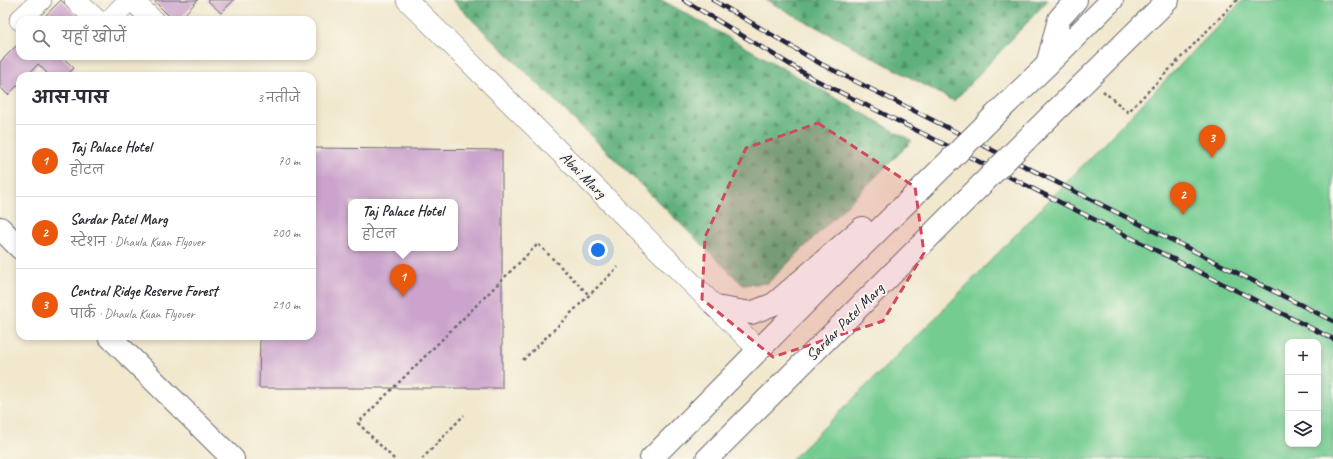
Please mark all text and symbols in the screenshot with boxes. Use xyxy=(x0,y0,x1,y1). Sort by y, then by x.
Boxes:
search box xyxy=(16,16,316,60)
icon: search xyxy=(30,27,52,49)
text: यहाँ खोजें xyxy=(62,28,126,47)
text: आस-पास xyxy=(32,87,108,108)
text: 3 नतीजे xyxy=(257,90,300,106)
pin: 3 xyxy=(1199,125,1225,158)
text: Taj Palace Hotel xyxy=(70,138,151,157)
street label: Abai Marg xyxy=(555,147,612,204)
text: 1 xyxy=(42,153,48,169)
text: 70 m xyxy=(278,153,300,169)
text: होटल xyxy=(70,162,104,178)
pin: 2 xyxy=(1170,182,1196,215)
popup xyxy=(348,199,458,251)
text: Taj Palace Hotel xyxy=(362,202,444,221)
text: Sardar Patel Marg xyxy=(70,210,168,229)
text: 2 xyxy=(42,225,48,241)
text: 200 m xyxy=(272,225,300,241)
text: होटल xyxy=(362,226,396,242)
text: स्टेशन · Dhaula Kuan Flyover xyxy=(70,234,205,250)
your location xyxy=(588,240,608,260)
pin: 1 xyxy=(390,264,416,297)
street label: Sardar Patel Marg xyxy=(802,278,889,365)
text: Central Ridge Reserve Forest xyxy=(70,282,218,301)
text: 3 xyxy=(42,297,48,313)
text: 210 m xyxy=(272,297,300,313)
text: पार्क · Dhaula Kuan Flyover xyxy=(70,306,194,322)
map controls xyxy=(1285,339,1321,447)
button: + xyxy=(1285,339,1321,375)
button: − xyxy=(1285,375,1321,411)
button: layers xyxy=(1285,411,1321,447)

